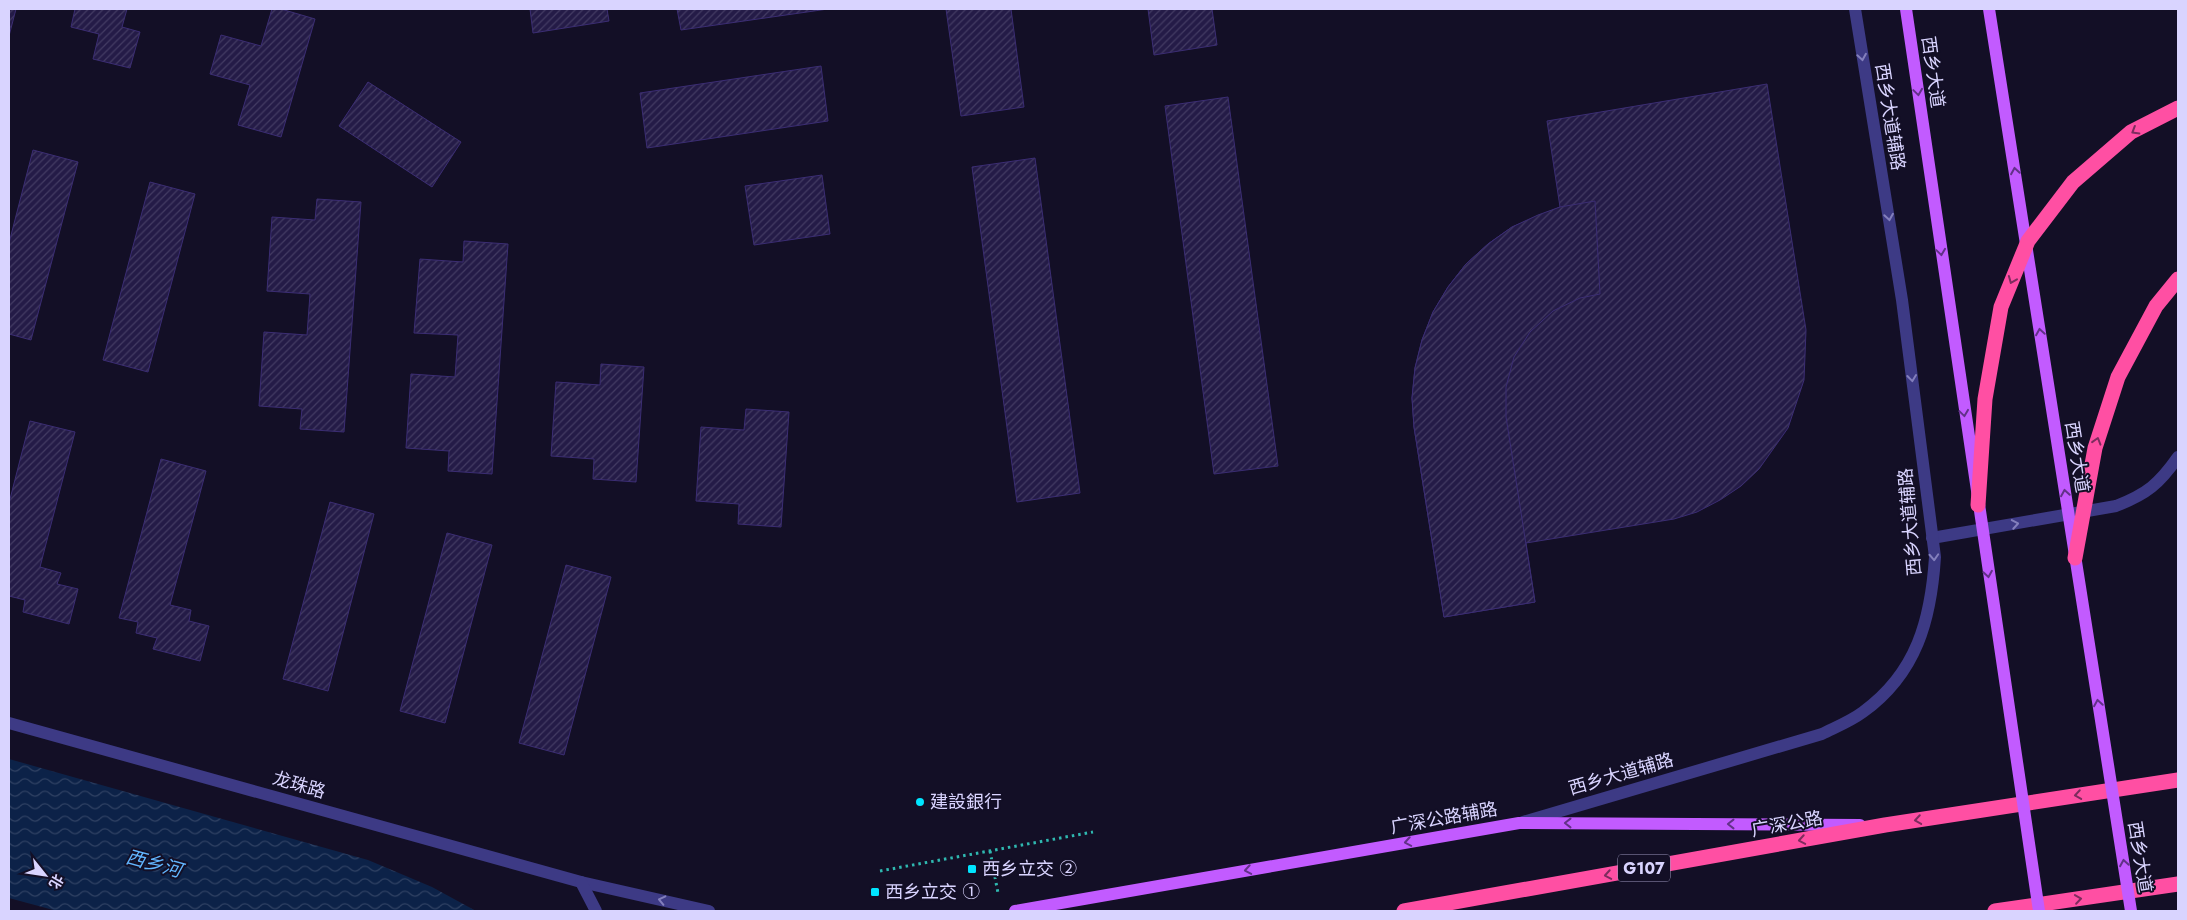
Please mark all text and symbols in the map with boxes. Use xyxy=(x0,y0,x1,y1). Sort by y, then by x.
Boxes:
street label: 西乡大道 xyxy=(1915,35,1951,109)
one-way arrow xyxy=(1857,53,1867,61)
street label: 西乡大道辅路 xyxy=(1869,62,1911,172)
one-way arrow xyxy=(1912,88,1923,96)
one-way arrow xyxy=(2132,124,2141,134)
one-way arrow xyxy=(2010,167,2020,176)
one-way arrow xyxy=(1883,213,1893,222)
one-way arrow xyxy=(1935,249,1946,257)
one-way arrow xyxy=(2008,276,2018,284)
one-way arrow xyxy=(2035,328,2045,336)
one-way arrow xyxy=(1906,374,1917,382)
one-way arrow xyxy=(1959,409,1969,418)
street label: 西乡大道 xyxy=(2059,419,2095,495)
one-way arrow xyxy=(2092,438,2102,446)
street label: 西乡大道辅路 xyxy=(1892,467,1928,577)
one-way arrow xyxy=(2060,488,2071,496)
one-way arrow xyxy=(2010,519,2019,529)
one-way arrow xyxy=(1928,553,1939,561)
one-way arrow xyxy=(1982,570,1993,578)
one-way arrow xyxy=(2094,698,2104,707)
street label: 西乡大道辅路 xyxy=(1566,747,1676,801)
street label: 龙珠路 xyxy=(269,765,329,805)
place label: 建設銀行 xyxy=(930,789,1002,815)
one-way arrow xyxy=(2074,790,2083,800)
marker: 建設銀行 xyxy=(914,796,926,808)
street label: 广深公路辅路 xyxy=(1389,796,1499,840)
street label: 广深公路 xyxy=(1749,805,1825,843)
one-way arrow xyxy=(1913,814,1921,825)
one-way arrow xyxy=(1564,818,1572,828)
one-way arrow xyxy=(1727,819,1734,829)
street label: 西乡大道 xyxy=(2122,819,2158,895)
one-way arrow xyxy=(1798,834,1807,844)
one-way arrow xyxy=(1403,837,1412,847)
water label: 西乡河 xyxy=(123,843,189,885)
north arrow xyxy=(20,850,70,900)
road number: G107 xyxy=(1618,854,1670,881)
place label: 西乡立交 ② xyxy=(982,856,1077,882)
one-way arrow xyxy=(2119,859,2129,867)
marker: 西乡立交 ② xyxy=(966,863,978,875)
one-way arrow xyxy=(1243,865,1252,875)
one-way arrow xyxy=(1603,869,1612,879)
text: 北 xyxy=(44,870,68,893)
place label: 西乡立交 ① xyxy=(885,879,980,905)
marker: 西乡立交 ① xyxy=(869,886,881,898)
one-way arrow xyxy=(2074,894,2082,905)
one-way arrow xyxy=(657,895,666,906)

